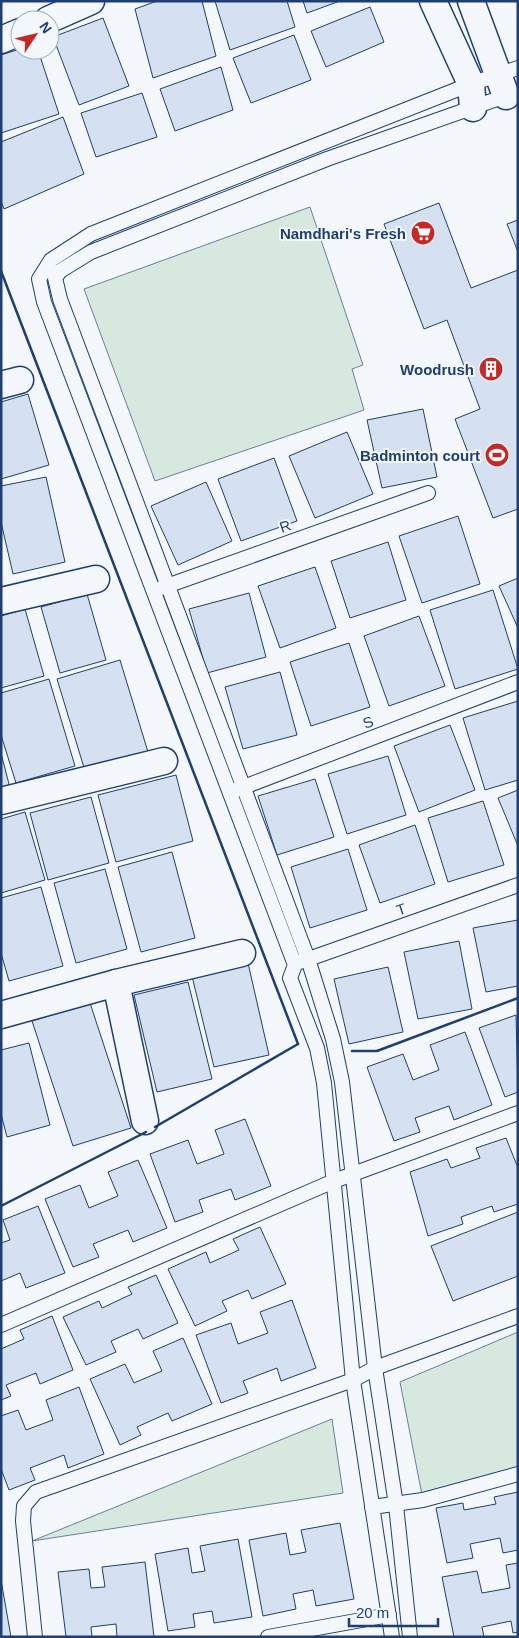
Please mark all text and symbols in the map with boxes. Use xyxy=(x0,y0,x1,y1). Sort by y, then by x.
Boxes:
north arrow xyxy=(10,10,60,60)
text: N xyxy=(36,19,55,36)
supermarket icon: Namdhari's Fresh xyxy=(410,220,436,246)
place label: Namdhari's Fresh xyxy=(280,225,406,242)
building icon: Woodrush xyxy=(478,356,504,382)
place label: Woodrush xyxy=(400,361,474,378)
sports icon: Badminton court xyxy=(484,442,510,468)
place label: Badminton court xyxy=(360,447,480,464)
street label: R xyxy=(277,516,293,536)
street label: S xyxy=(360,712,376,732)
street label: T xyxy=(394,899,408,919)
scale bar xyxy=(349,1596,438,1628)
text: 20 m xyxy=(356,1604,389,1621)

